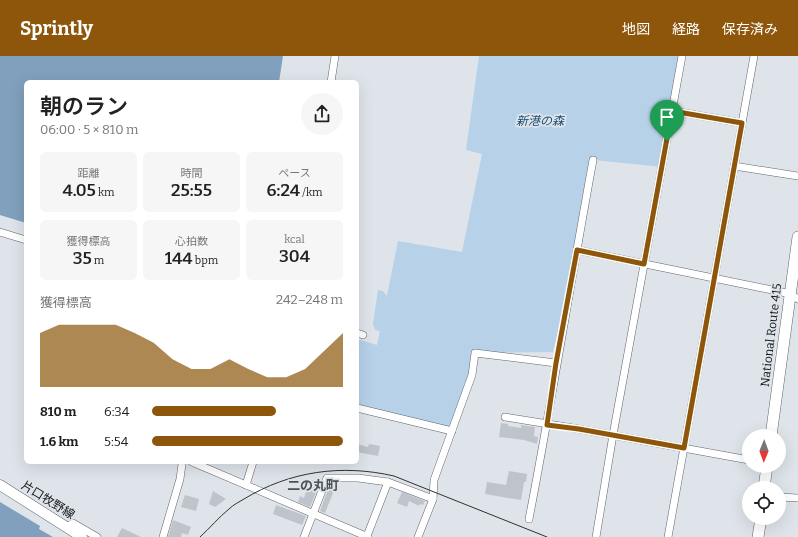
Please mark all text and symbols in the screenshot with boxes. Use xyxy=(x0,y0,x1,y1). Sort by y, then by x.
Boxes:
text: Sprintly xyxy=(20,17,93,40)
text: 地図 xyxy=(622,21,650,38)
text: 経路 xyxy=(672,21,700,38)
text: 保存済み xyxy=(722,21,778,38)
text: 朝のラン xyxy=(40,93,128,120)
button: share xyxy=(301,93,343,135)
pin xyxy=(650,100,684,141)
icon: arrive xyxy=(656,106,678,128)
park label: 新港の森 xyxy=(516,114,565,128)
text: 06:00 · 5 × 810 m xyxy=(40,122,138,137)
text: 距離 xyxy=(78,167,100,180)
text: 時間 xyxy=(181,167,203,180)
text: ペース xyxy=(278,167,311,180)
text: 4.05 xyxy=(62,180,96,201)
text: 25:55 xyxy=(171,180,212,201)
text: 6:24 xyxy=(267,180,300,201)
text: km xyxy=(96,186,115,199)
text: /km xyxy=(300,186,322,199)
text: kcal xyxy=(284,233,305,246)
text: 獲得標高 xyxy=(67,235,111,248)
text: 心拍数 xyxy=(175,235,208,248)
text: 304 xyxy=(279,246,310,267)
text: 35 xyxy=(73,248,92,269)
text: 144 xyxy=(165,248,193,269)
text: m xyxy=(92,254,104,267)
text: bpm xyxy=(193,254,218,267)
street label: National Route 415 xyxy=(758,282,784,388)
text: 242–248 m xyxy=(276,292,343,307)
text: 獲得標高 xyxy=(40,295,92,310)
text: 810 m xyxy=(40,404,76,419)
text: 6:34 xyxy=(104,404,129,419)
north arrow xyxy=(742,429,786,473)
map controls xyxy=(742,429,786,525)
text: 1.6 km xyxy=(40,434,78,449)
text: 5:54 xyxy=(104,434,128,449)
street label: 片口牧野線 xyxy=(19,478,77,522)
district label: 二の丸町 xyxy=(287,478,339,493)
button: locate xyxy=(742,481,786,525)

